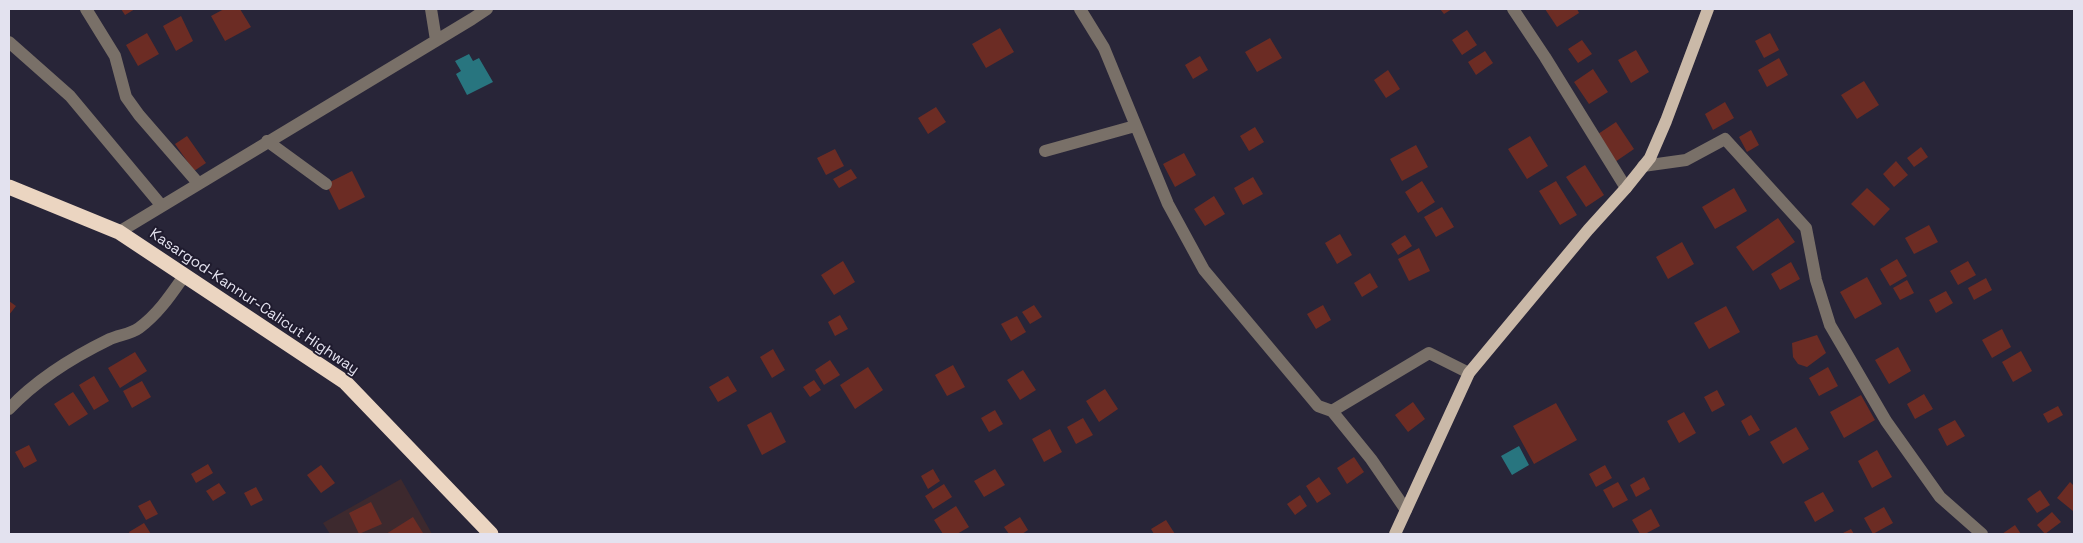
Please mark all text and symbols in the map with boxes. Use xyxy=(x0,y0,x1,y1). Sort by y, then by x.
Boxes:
street label: Kasargod-Kannur-Calicut Highway xyxy=(146,225,362,379)

